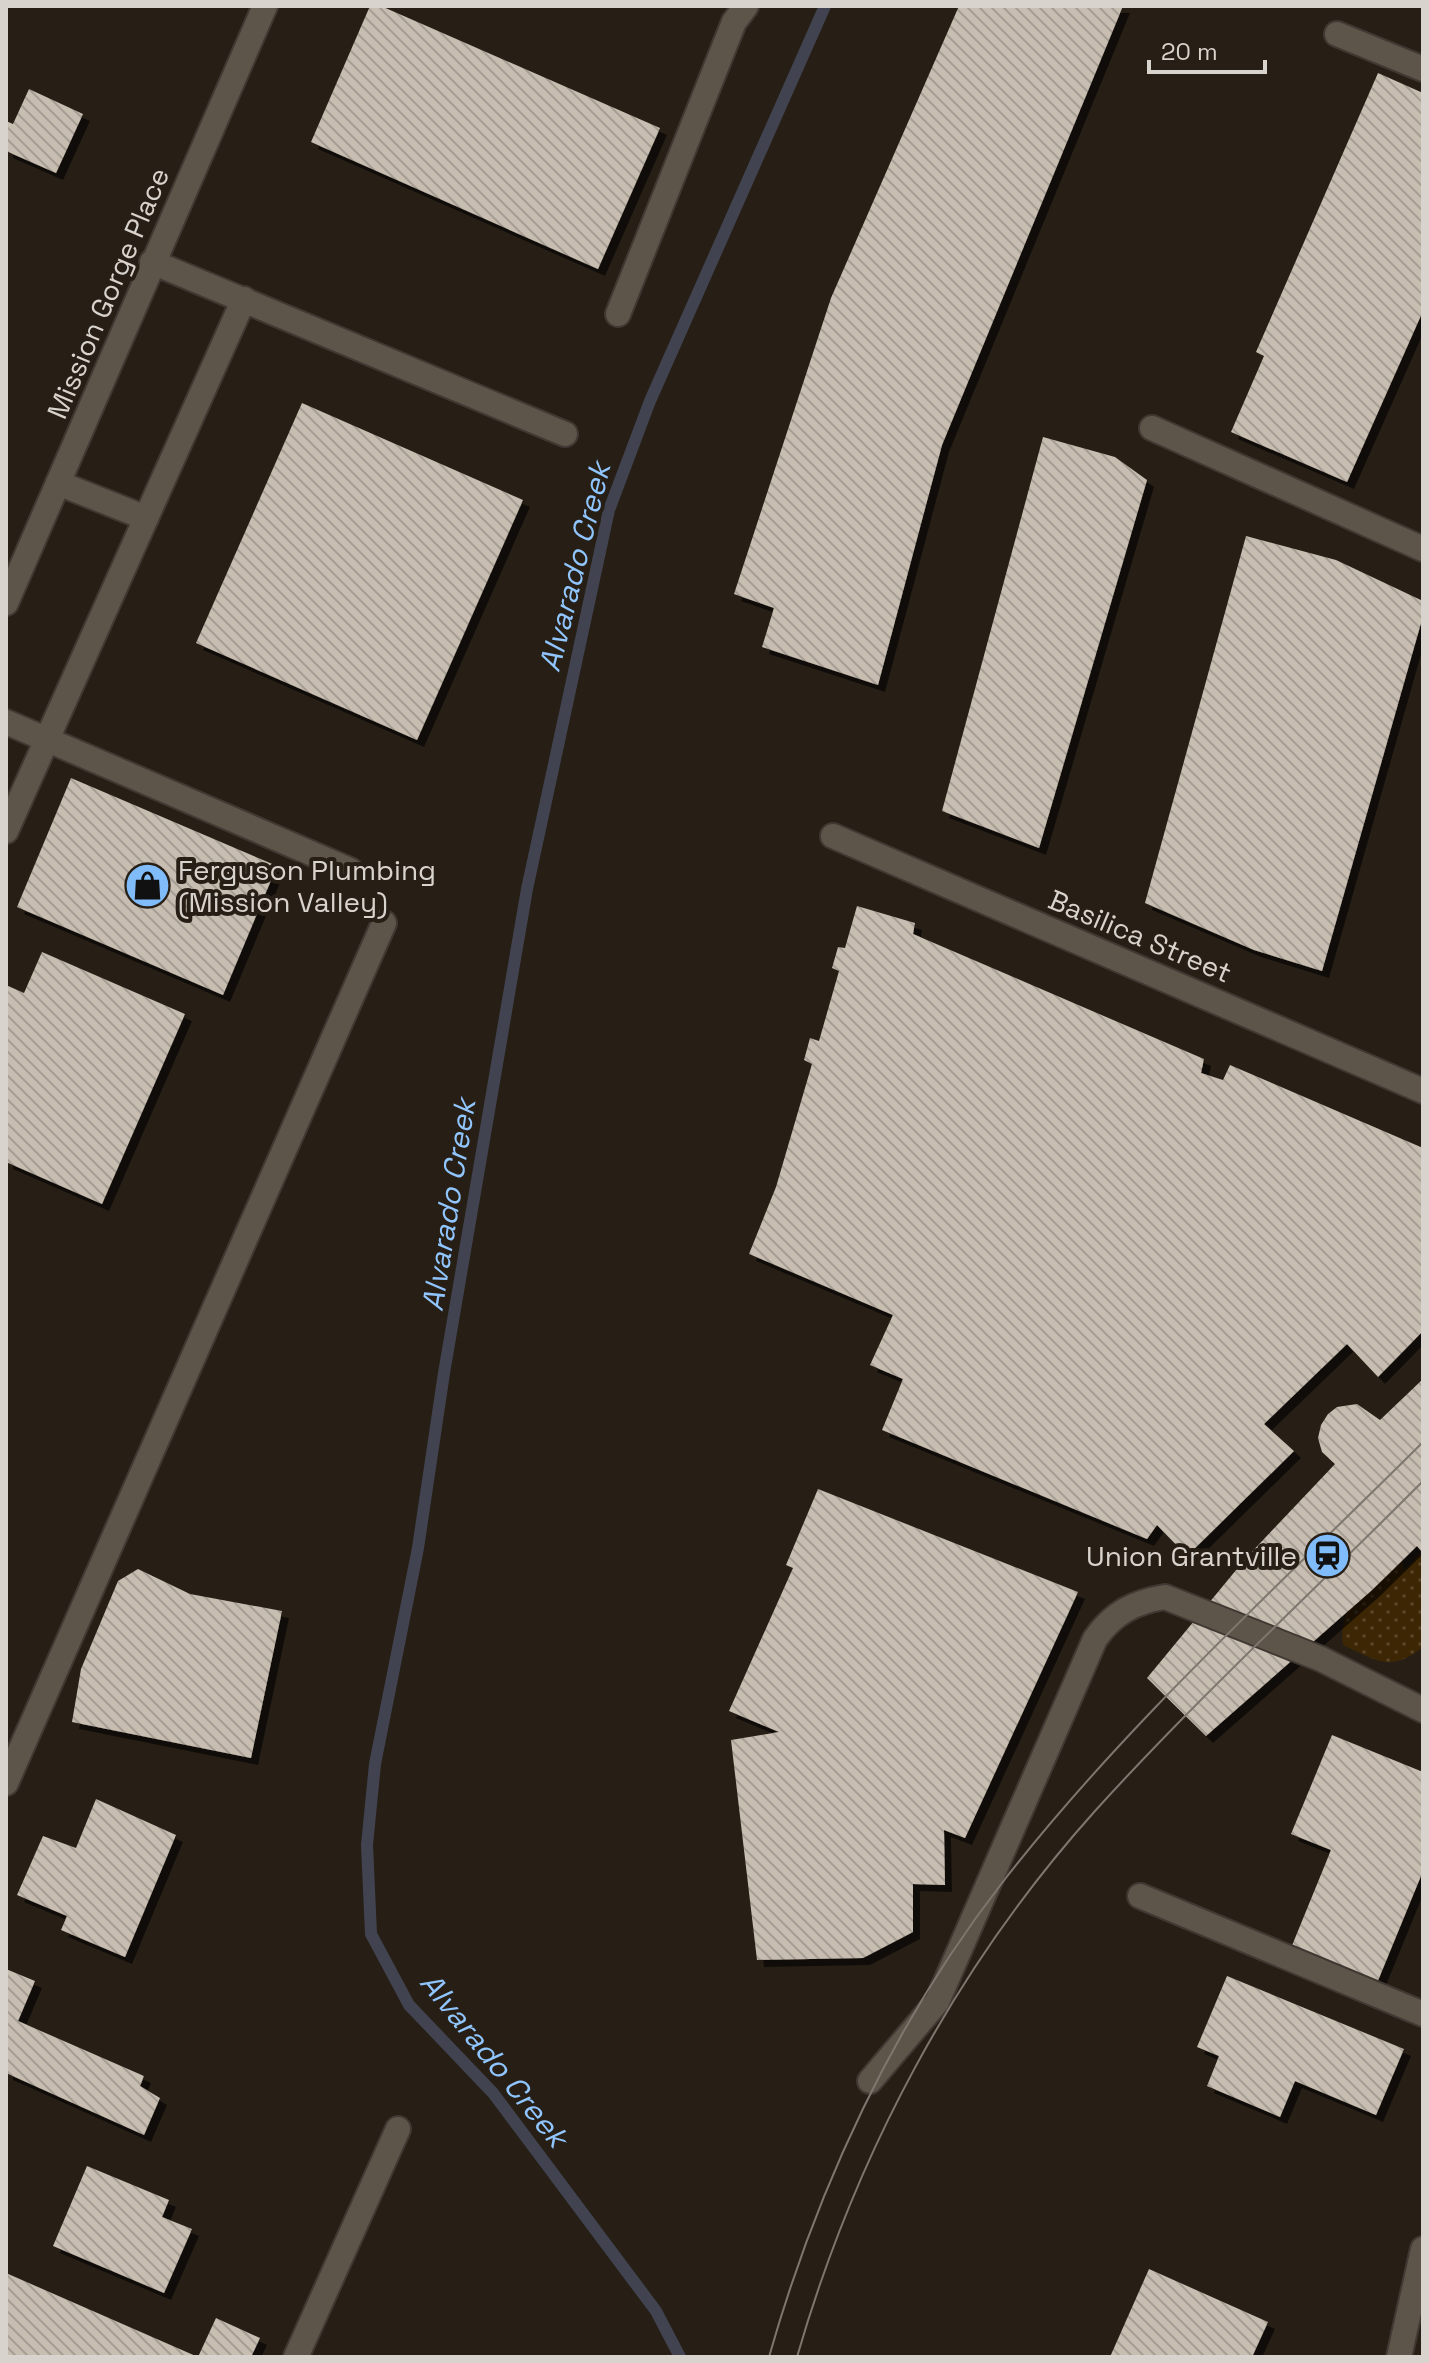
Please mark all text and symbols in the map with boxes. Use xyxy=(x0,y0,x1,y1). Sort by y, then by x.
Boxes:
scale bar xyxy=(1149,24,1265,74)
text: 20 m xyxy=(1161,36,1218,67)
street label: Mission Gorge Place xyxy=(39,162,177,424)
water label: Alvarado Creek xyxy=(530,456,620,675)
place label: Ferguson Plumbing (Mission Valley) xyxy=(178,852,436,920)
shop icon: Ferguson Plumbing (Mission Valley) xyxy=(123,862,171,910)
street label: Basilica Street xyxy=(1043,881,1237,991)
water label: Alvarado Creek xyxy=(412,1093,485,1314)
station icon: Union Grantville xyxy=(1304,1532,1352,1580)
place label: Union Grantville xyxy=(1086,1538,1297,1574)
water label: Alvarado Creek xyxy=(412,1964,579,2157)

